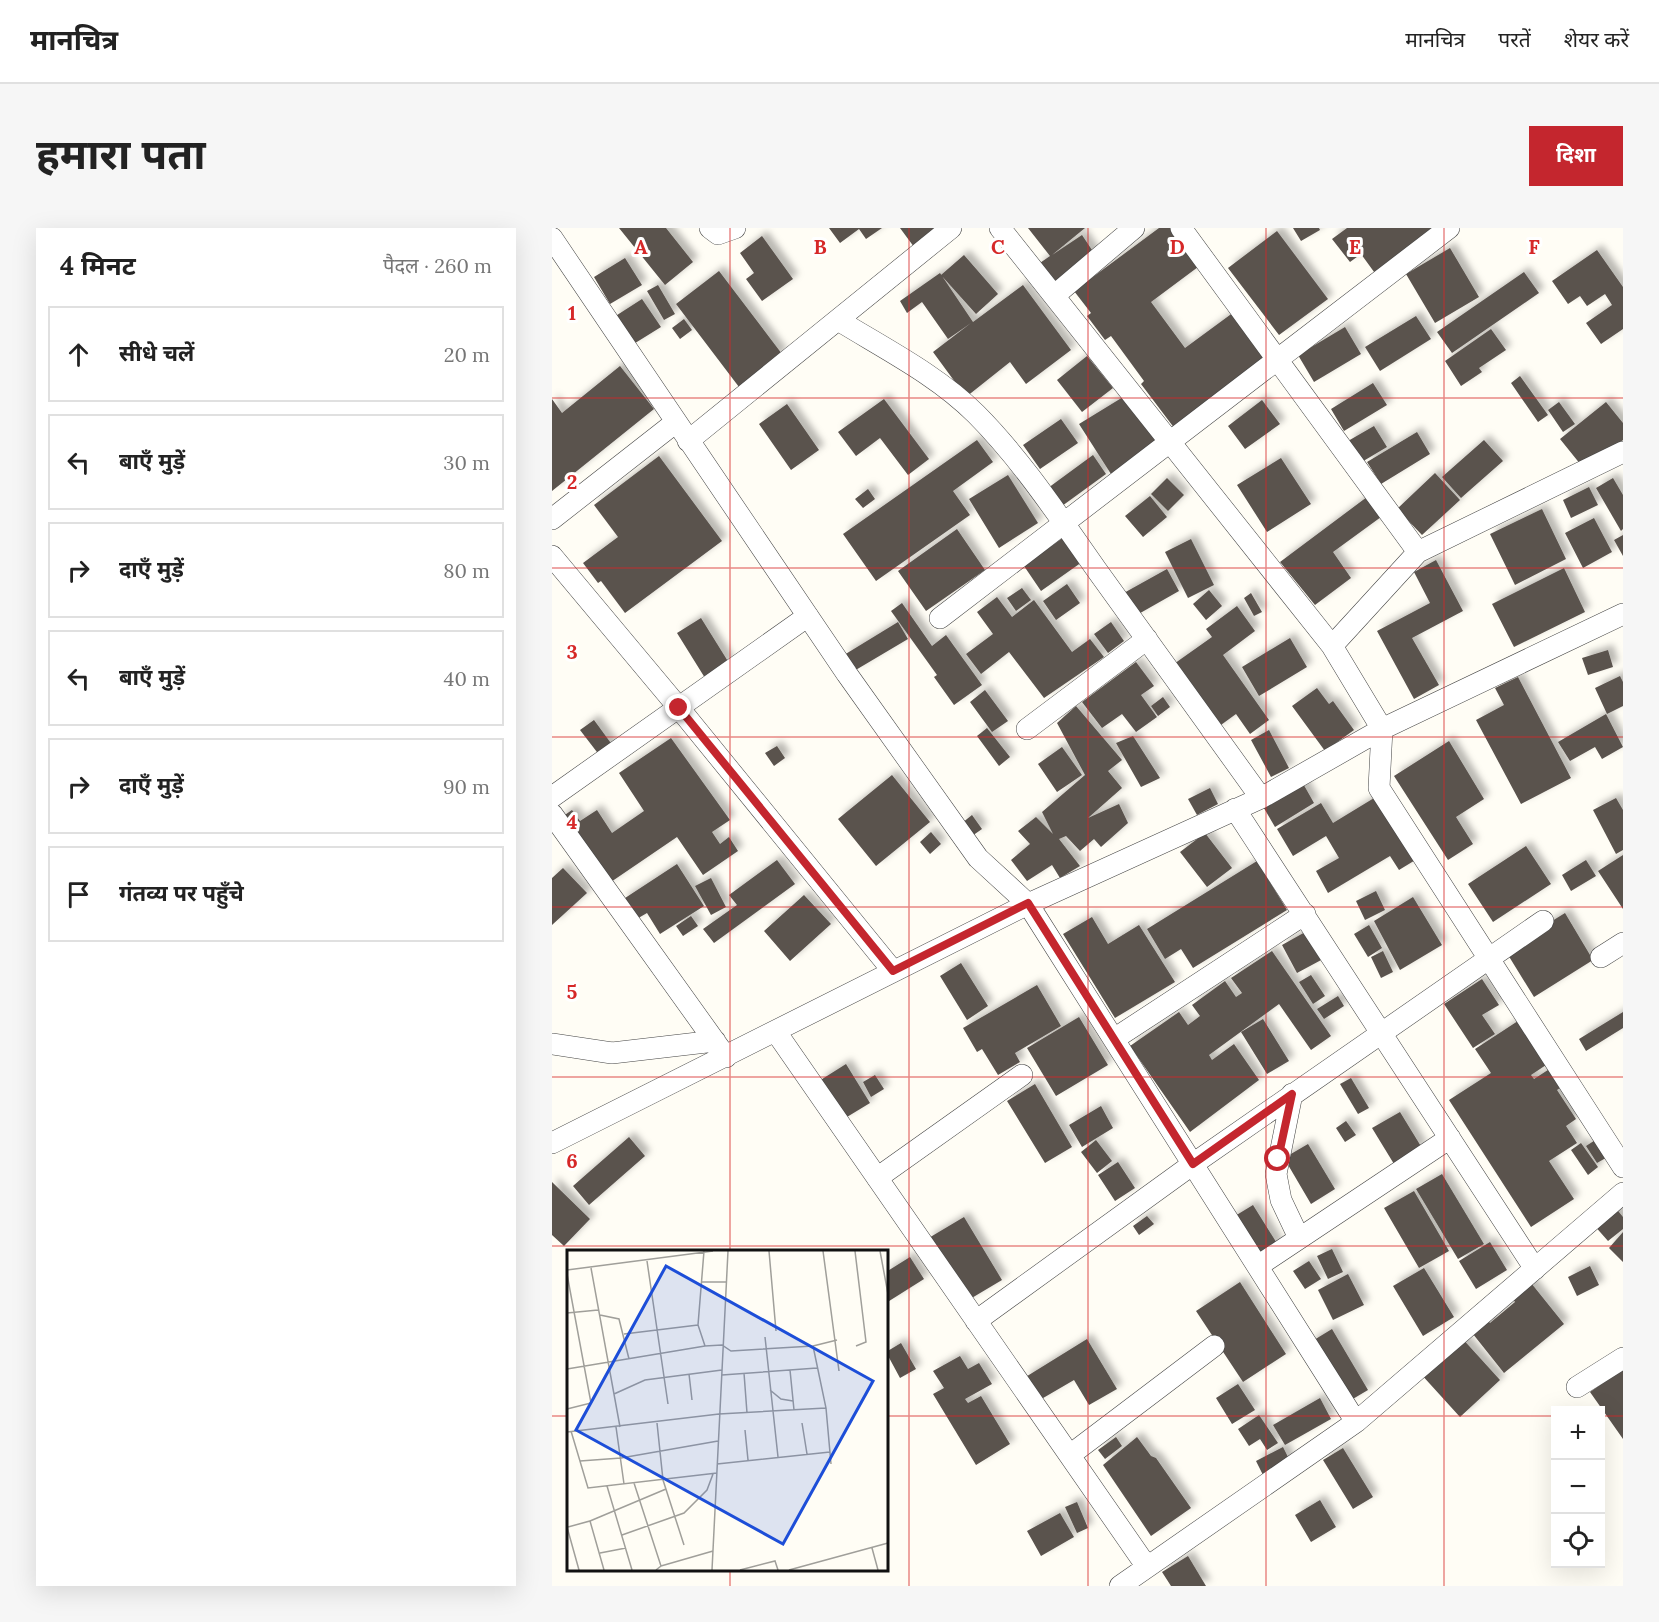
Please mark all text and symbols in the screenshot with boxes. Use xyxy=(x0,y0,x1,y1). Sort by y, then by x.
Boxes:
text: मानचित्र xyxy=(30,22,118,58)
text: मानचित्र xyxy=(1405,26,1465,53)
text: परतें xyxy=(1498,26,1531,53)
text: शेयर करें xyxy=(1564,26,1629,53)
button: दिशा xyxy=(1529,126,1623,186)
text: हमारा पता xyxy=(36,127,206,181)
text: A xyxy=(634,234,648,259)
text: B xyxy=(813,234,827,259)
text: C xyxy=(991,234,1005,259)
text: D xyxy=(1169,234,1185,259)
text: E xyxy=(1349,234,1361,259)
text: F xyxy=(1528,234,1540,259)
text: 4 मिनट xyxy=(60,249,136,282)
text: पैदल · 260 m xyxy=(383,253,492,278)
text: 1 xyxy=(568,300,576,325)
icon: ahead xyxy=(62,338,95,371)
text: सीधे चलें xyxy=(119,339,194,367)
text: 20 m xyxy=(444,342,490,367)
icon: left xyxy=(62,446,95,479)
text: बाएँ मुड़ें xyxy=(119,447,185,475)
text: 30 m xyxy=(443,450,490,475)
text: 2 xyxy=(567,469,577,494)
icon: right xyxy=(62,554,95,587)
text: दाएँ मुड़ें xyxy=(119,555,184,583)
text: 80 m xyxy=(443,558,490,583)
text: 3 xyxy=(566,639,578,664)
icon: left xyxy=(62,662,95,695)
text: बाएँ मुड़ें xyxy=(119,663,185,691)
text: 40 m xyxy=(444,666,490,691)
route end xyxy=(665,694,691,720)
icon: right xyxy=(62,770,95,803)
text: दाएँ मुड़ें xyxy=(119,771,184,799)
text: 90 m xyxy=(443,774,490,799)
text: 4 xyxy=(567,809,578,834)
icon: arrive xyxy=(62,878,95,911)
text: गंतव्य पर पहुँचे xyxy=(119,879,244,907)
text: 5 xyxy=(567,979,578,1004)
route start xyxy=(1264,1145,1290,1171)
text: 6 xyxy=(566,1148,578,1173)
inset map xyxy=(567,1250,888,1571)
map controls xyxy=(1551,1406,1605,1568)
button: + xyxy=(1551,1406,1605,1460)
button: − xyxy=(1551,1460,1605,1514)
button: locate xyxy=(1551,1514,1605,1568)

